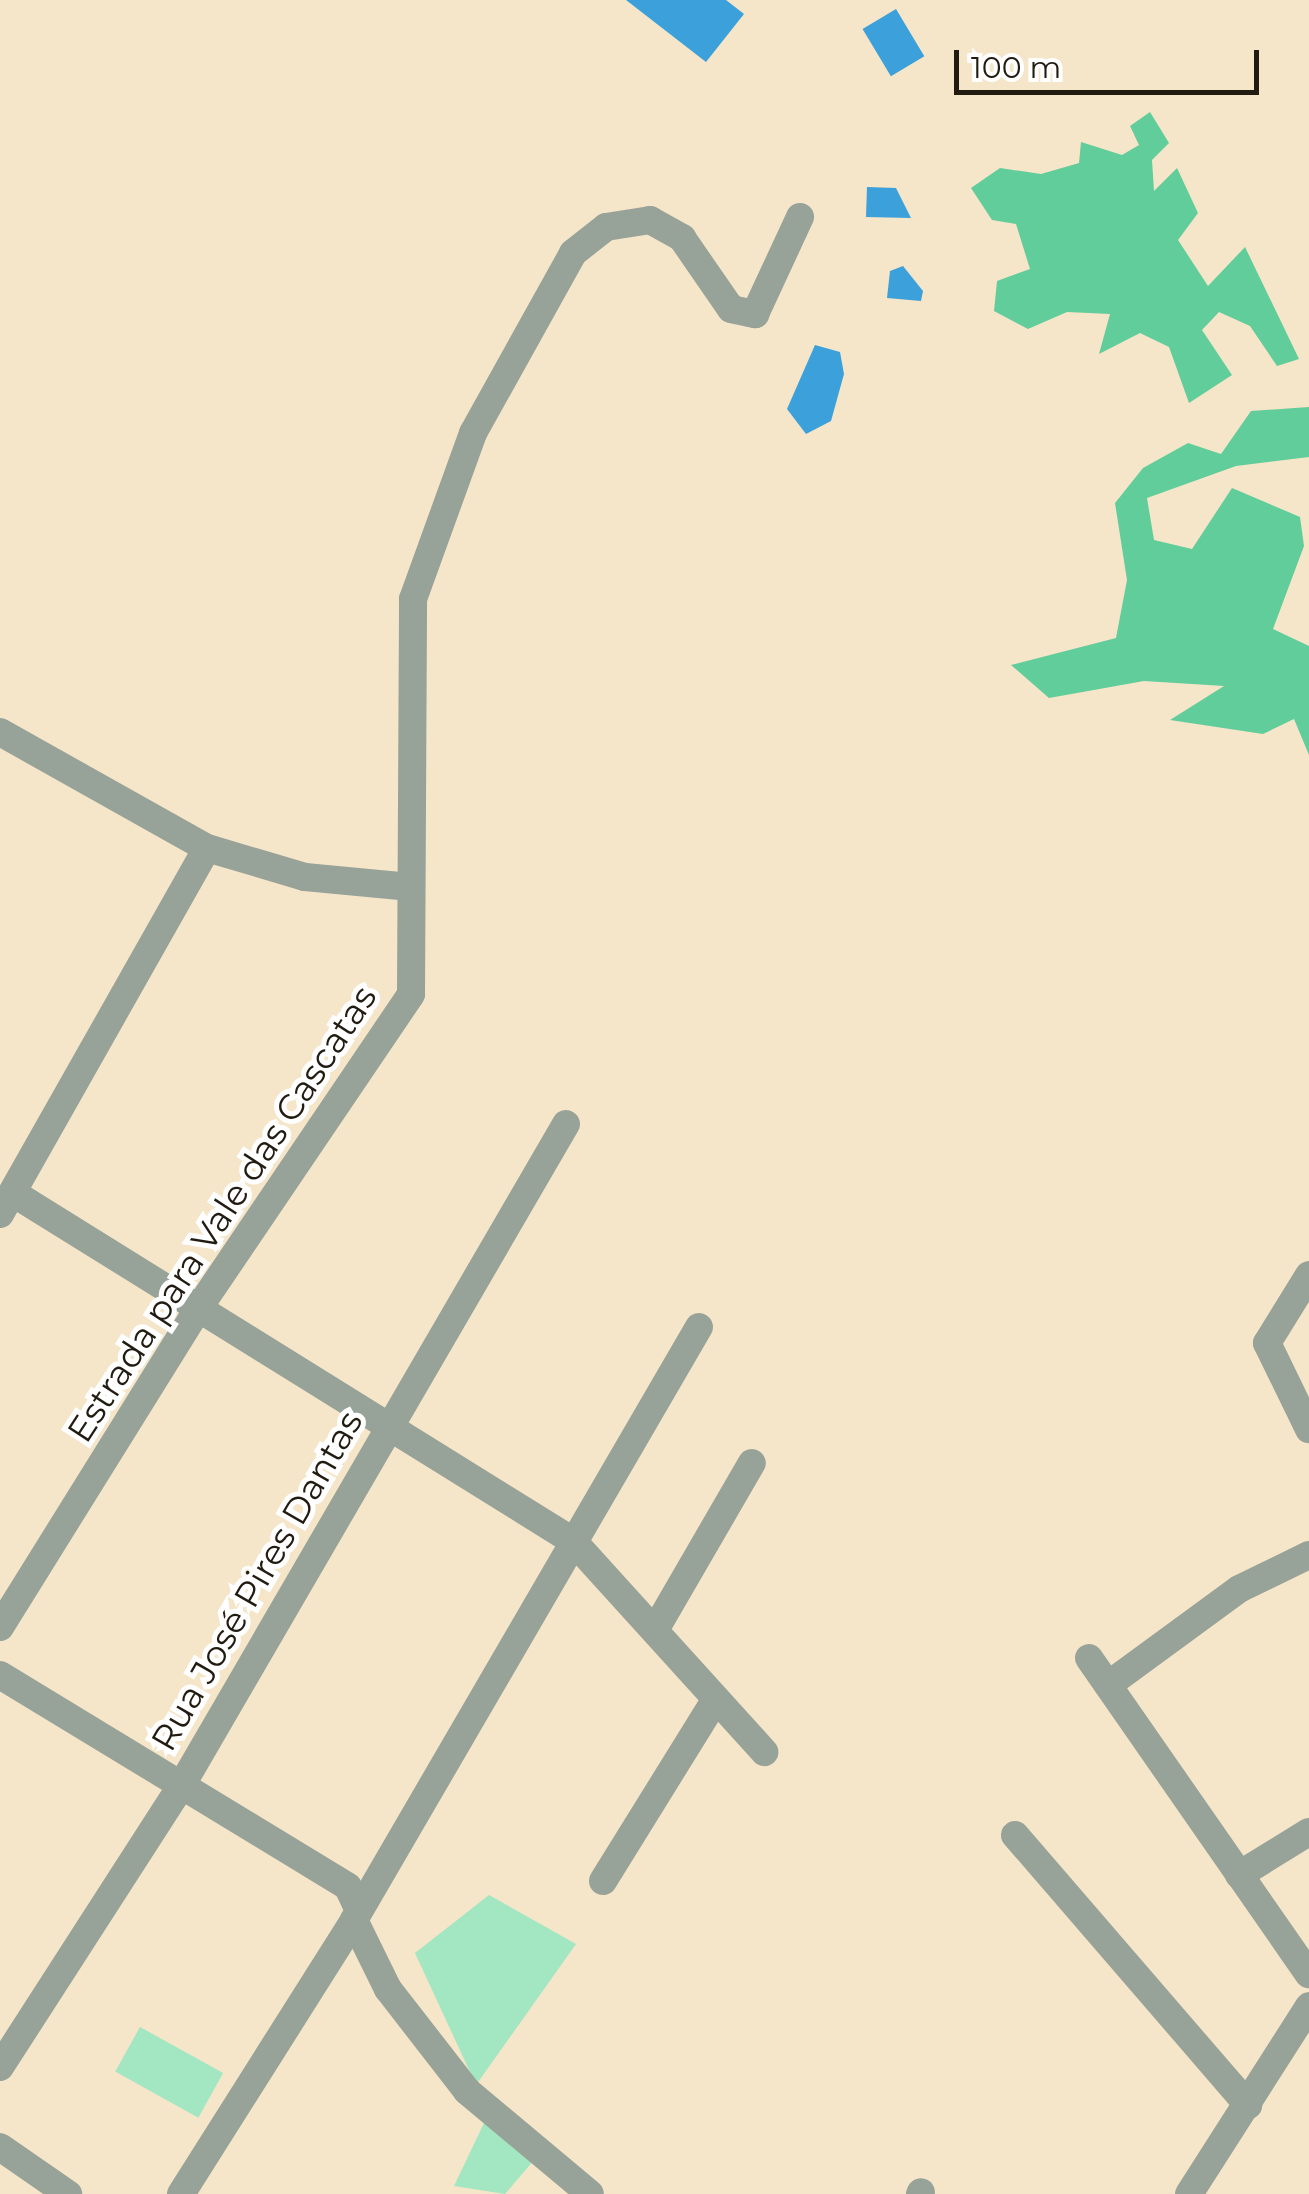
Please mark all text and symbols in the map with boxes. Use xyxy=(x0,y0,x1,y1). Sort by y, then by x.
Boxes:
scale bar xyxy=(959,30,1264,92)
text: 100 m xyxy=(971,49,1061,86)
street label: Estrada para Vale das Cascatas xyxy=(59,978,385,1450)
street label: Rua José Pires Dantas xyxy=(142,1404,372,1758)

